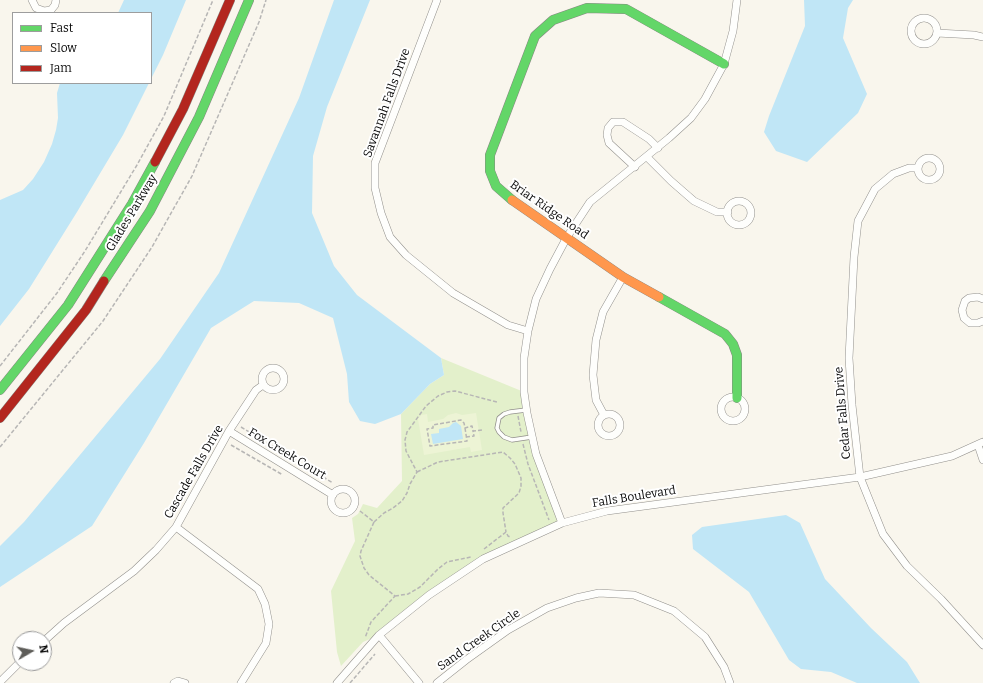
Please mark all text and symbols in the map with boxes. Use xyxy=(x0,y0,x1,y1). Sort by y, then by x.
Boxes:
legend xyxy=(12,12,152,84)
text: Fast xyxy=(50,21,73,35)
text: Slow xyxy=(50,41,77,55)
street label: Savannah Falls Drive xyxy=(361,46,413,160)
text: Jam xyxy=(50,61,72,75)
street label: Glades Parkway xyxy=(103,172,161,254)
street label: Briar Ridge Road xyxy=(507,178,591,242)
street label: Cedar Falls Drive xyxy=(832,366,854,460)
street label: Cascade Falls Drive xyxy=(161,423,227,521)
street label: Fox Creek Court xyxy=(246,425,328,483)
street label: Falls Boulevard xyxy=(591,483,677,511)
street label: Sand Creek Circle xyxy=(435,606,523,674)
north arrow xyxy=(12,631,52,671)
text: N xyxy=(36,644,50,654)

